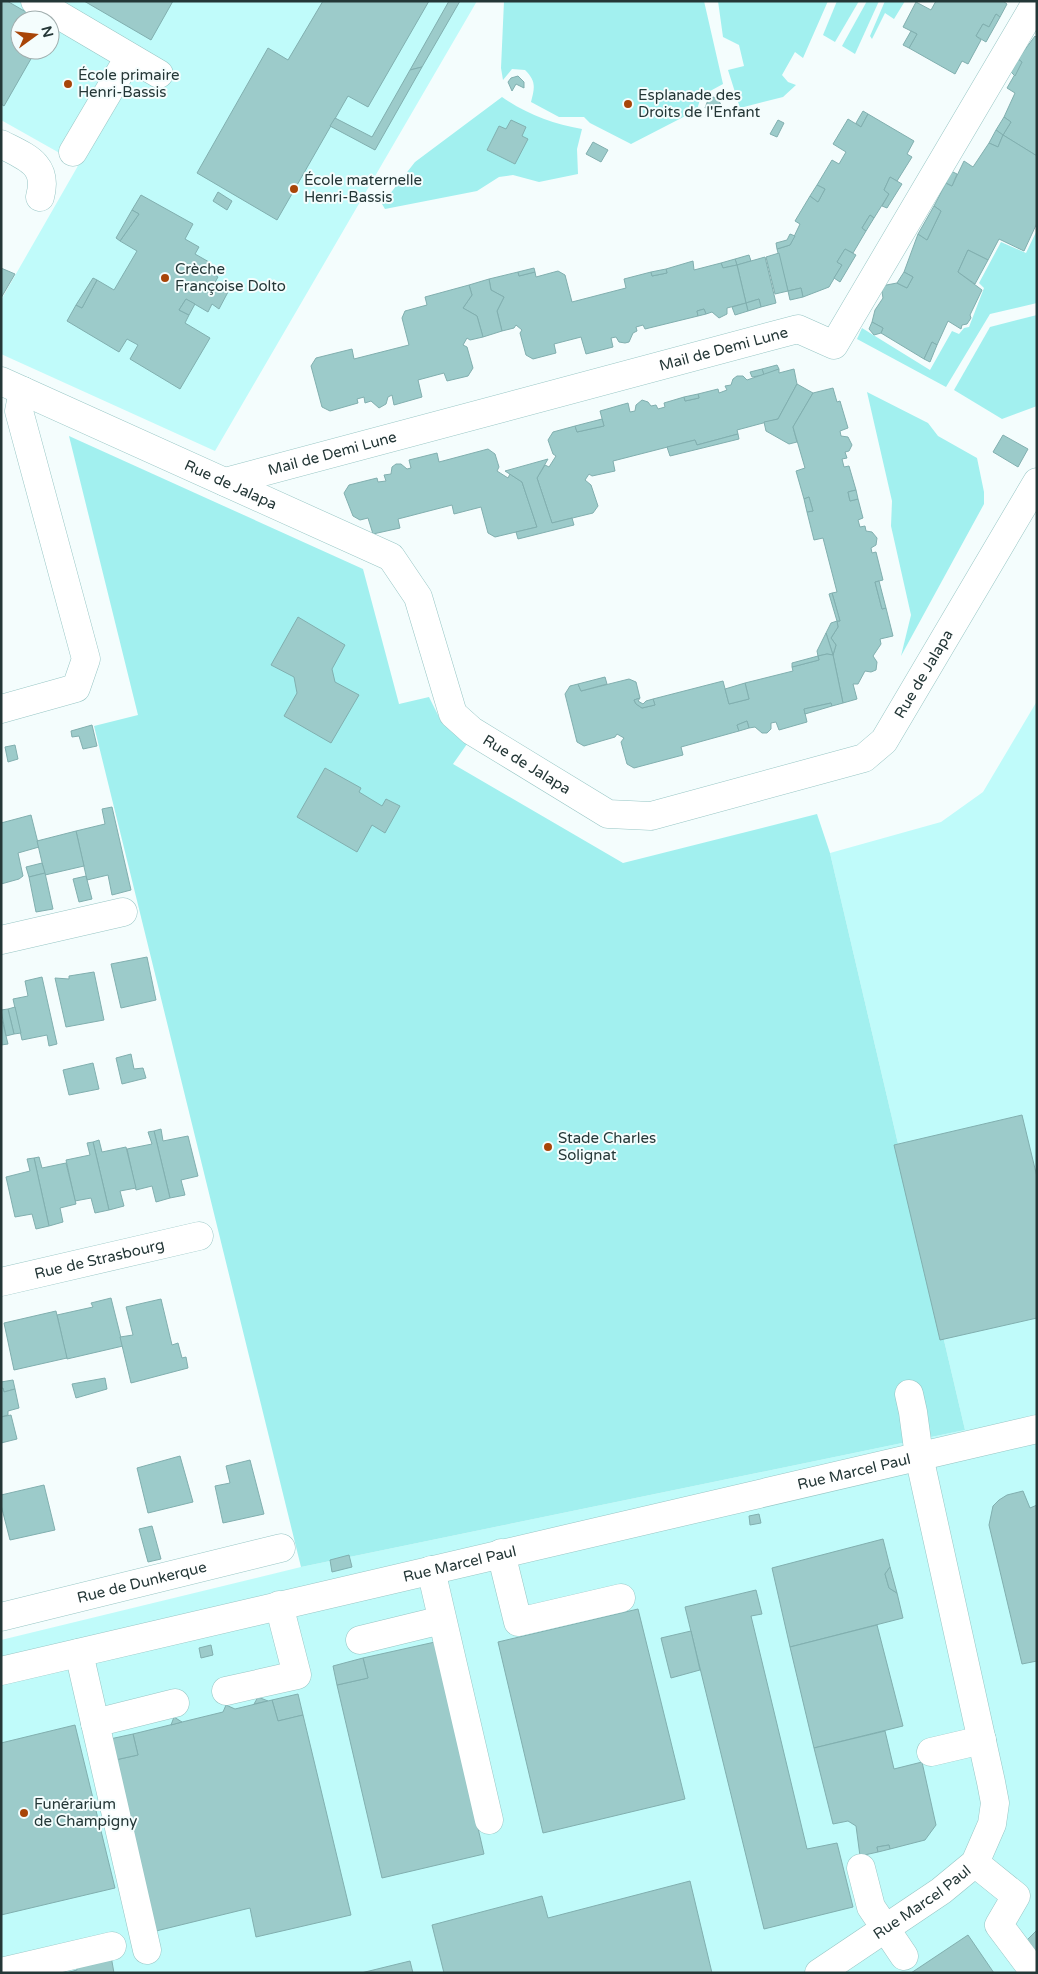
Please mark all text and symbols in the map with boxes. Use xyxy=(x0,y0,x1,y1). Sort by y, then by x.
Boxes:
north arrow xyxy=(10,10,60,60)
text: N xyxy=(37,24,57,39)
place label: École primaire Henri-Bassis xyxy=(78,66,179,101)
marker: École primaire Henri-Bassis xyxy=(62,78,74,90)
place label: Esplanade des Droits de l'Enfant xyxy=(638,86,761,121)
marker: Esplanade des Droits de l'Enfant xyxy=(622,98,634,110)
place label: École maternelle Henri-Bassis xyxy=(304,171,422,206)
marker: École maternelle Henri-Bassis xyxy=(288,183,300,195)
place label: Crèche Françoise Dolto xyxy=(175,260,286,295)
marker: Crèche Françoise Dolto xyxy=(159,272,171,284)
street label: Mail de Demi Lune xyxy=(657,323,790,375)
street label: Mail de Demi Lune xyxy=(266,428,399,479)
street label: Rue de Jalapa xyxy=(182,456,280,513)
street label: Rue de Jalapa xyxy=(891,626,957,721)
street label: Rue de Jalapa xyxy=(480,731,574,798)
place label: Stade Charles Solignat xyxy=(558,1129,656,1164)
marker: Stade Charles Solignat xyxy=(542,1141,554,1153)
street label: Rue de Strasbourg xyxy=(33,1235,166,1283)
street label: Rue Marcel Paul xyxy=(796,1450,912,1494)
street label: Rue Marcel Paul xyxy=(401,1542,518,1586)
street label: Rue de Dunkerque xyxy=(75,1558,208,1607)
place label: Funérarium de Champigny xyxy=(34,1795,137,1830)
marker: Funérarium de Champigny xyxy=(18,1807,30,1819)
street label: Rue Marcel Paul xyxy=(870,1861,974,1943)

